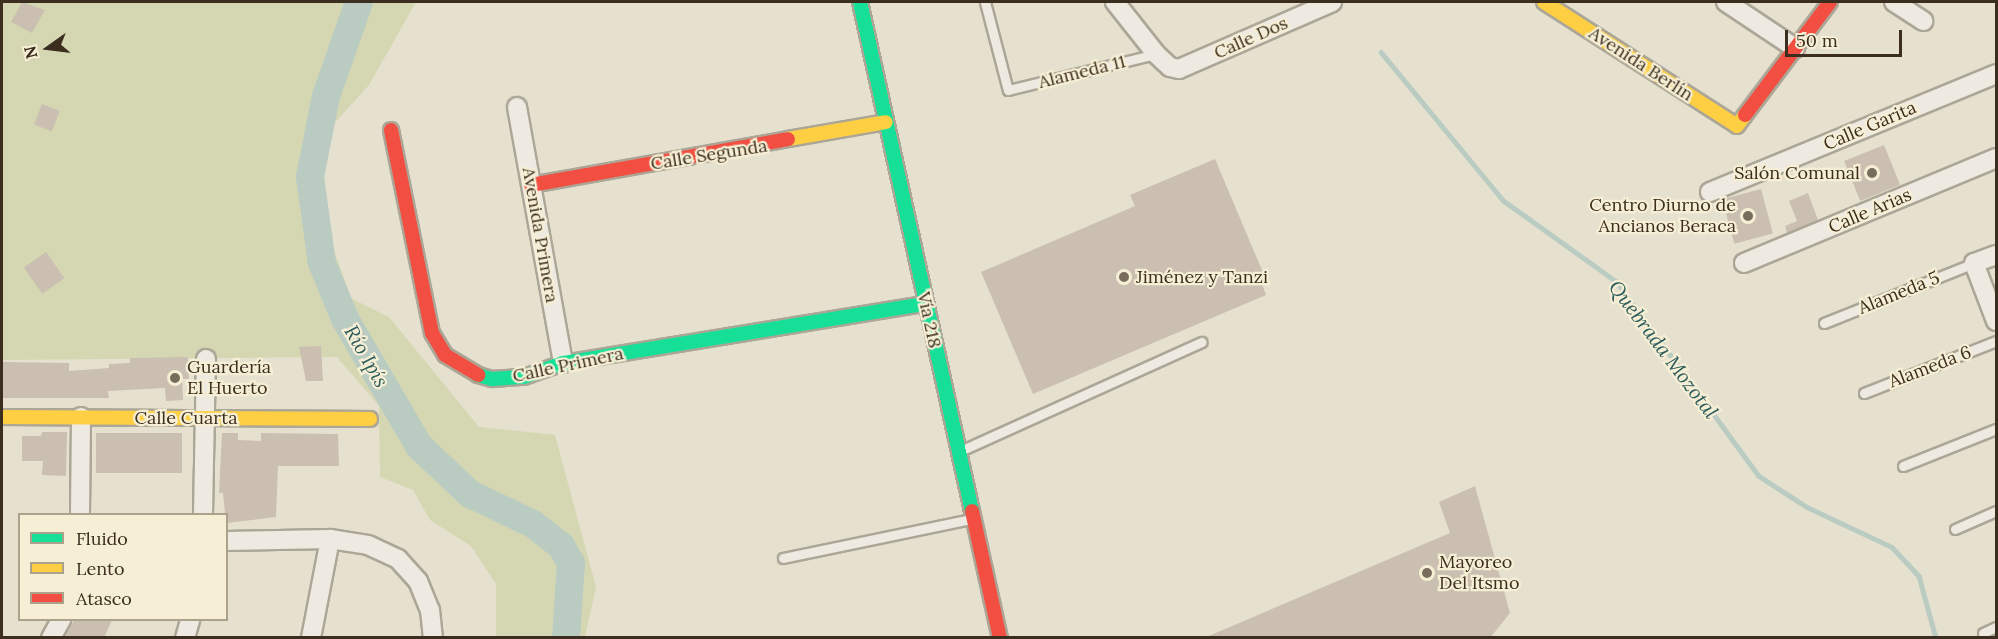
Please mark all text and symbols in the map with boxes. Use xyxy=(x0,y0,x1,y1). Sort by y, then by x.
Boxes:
street label: Calle Dos xyxy=(1211,12,1291,64)
north arrow xyxy=(18,18,78,78)
scale bar xyxy=(1788,18,1905,56)
street label: Avenida Berlín xyxy=(1585,22,1697,106)
text: 50 m xyxy=(1796,29,1838,52)
text: N xyxy=(19,44,42,61)
street label: Alameda 11 xyxy=(1036,51,1128,93)
street label: Calle Garita xyxy=(1820,97,1920,155)
street label: Calle Segunda xyxy=(649,135,769,175)
place label: Salón Comunal xyxy=(1734,162,1860,184)
street label: Avenida Primera xyxy=(517,166,563,304)
marker: Salón Comunal xyxy=(1865,166,1879,180)
street label: Calle Arias xyxy=(1825,184,1915,238)
place label: Centro Diurno de Ancianos Beraca xyxy=(1589,195,1736,238)
marker: Centro Diurno de Ancianos Beraca xyxy=(1741,209,1755,223)
place label: Jiménez y Tanzi xyxy=(1136,266,1268,288)
street label: Alameda 5 xyxy=(1855,267,1943,319)
marker: Jiménez y Tanzi xyxy=(1117,270,1131,284)
water label: Quebrada Mozotal xyxy=(1604,275,1724,423)
street label: Vía 218 xyxy=(913,290,945,350)
water label: Río Ipís xyxy=(340,321,394,391)
street label: Alameda 6 xyxy=(1886,341,1974,393)
street label: Calle Primera xyxy=(511,343,625,387)
place label: Guardería El Huerto xyxy=(187,357,271,400)
marker: Guardería El Huerto xyxy=(168,371,182,385)
street label: Calle Cuarta xyxy=(135,407,237,429)
legend xyxy=(18,513,228,621)
text: Fluido xyxy=(76,527,128,550)
place label: Mayoreo Del Itsmo xyxy=(1439,552,1519,594)
text: Lento xyxy=(76,557,124,580)
marker: Mayoreo Del Itsmo xyxy=(1420,566,1434,580)
text: Atasco xyxy=(76,587,132,610)

